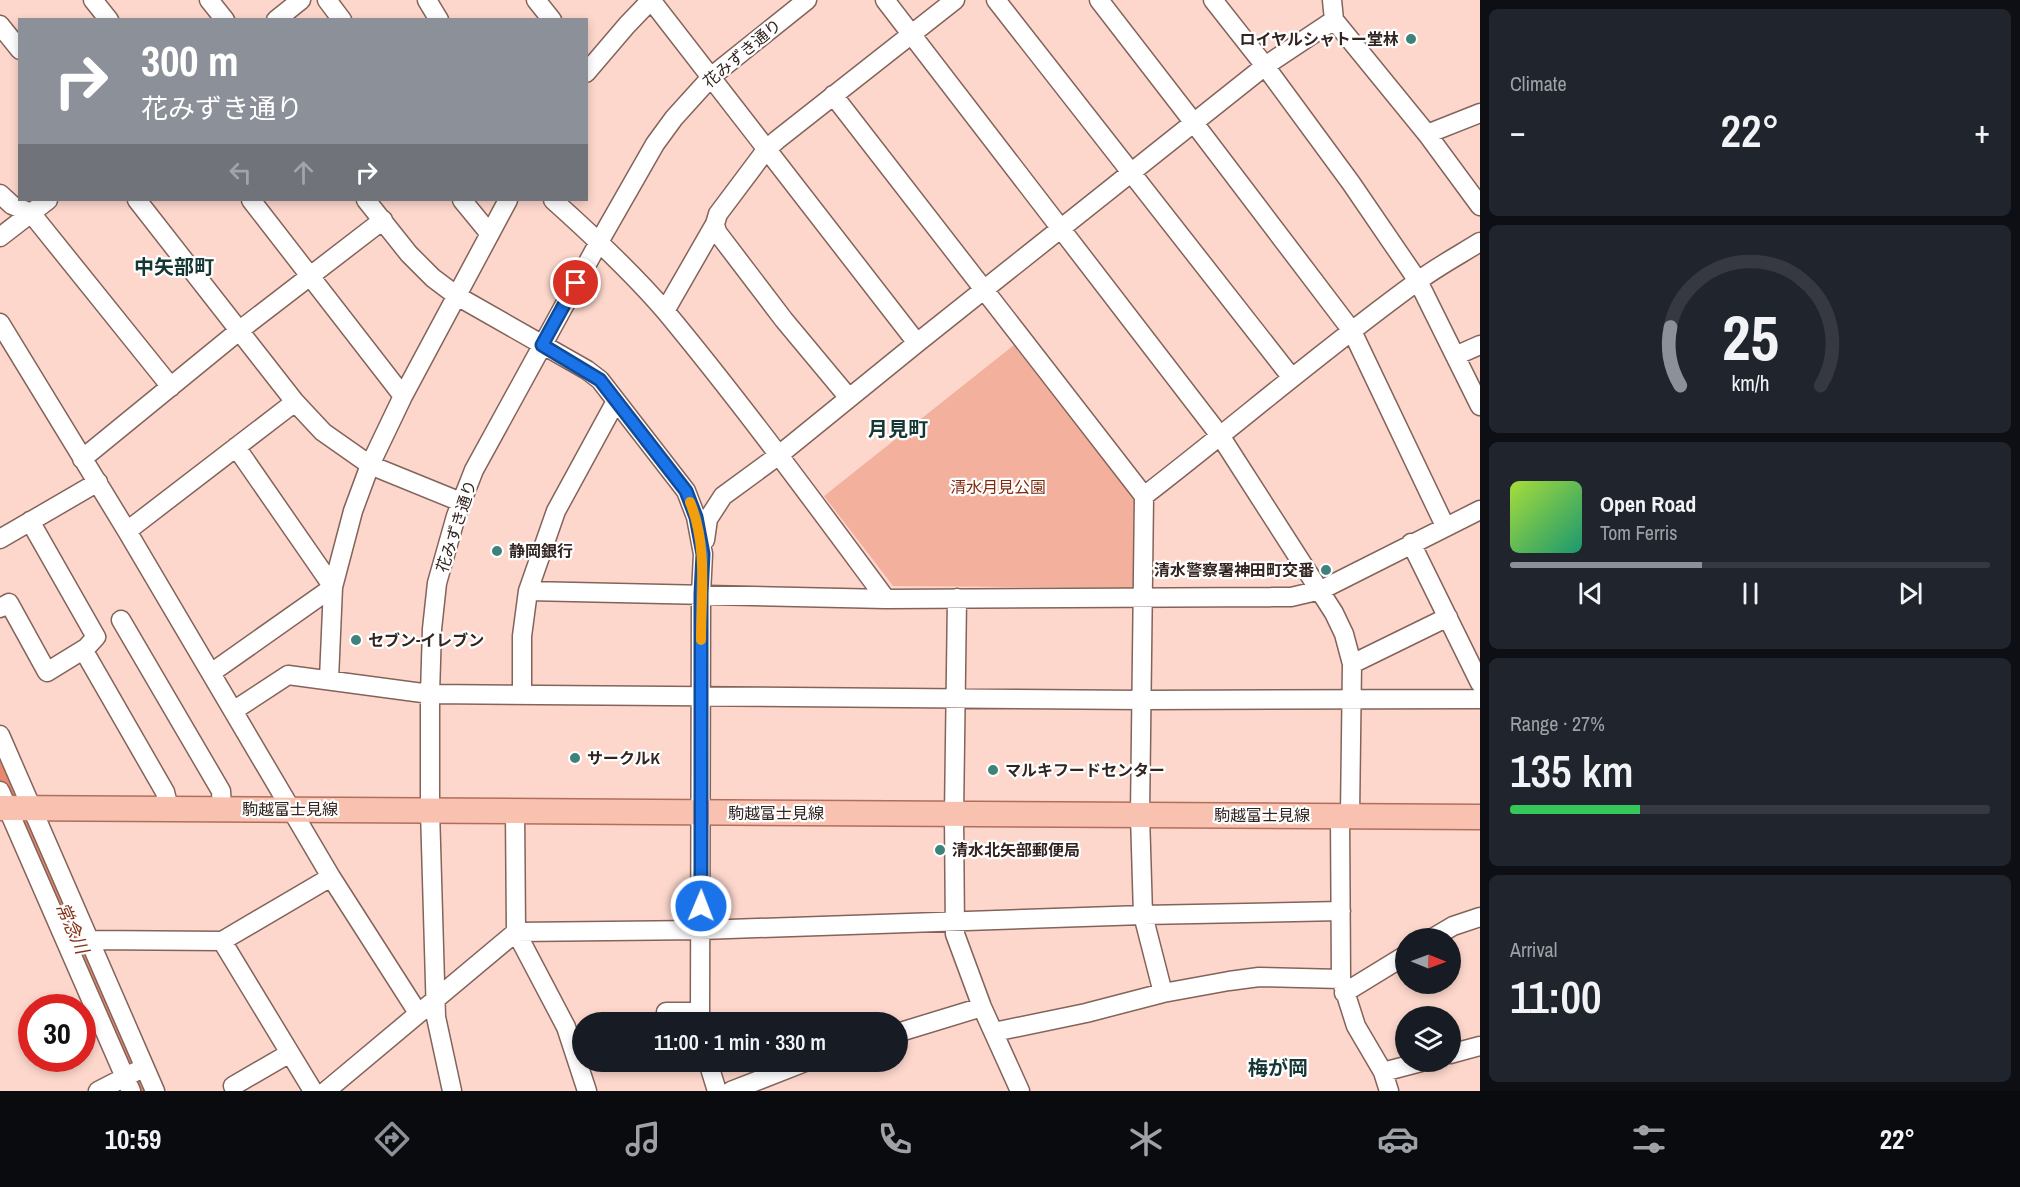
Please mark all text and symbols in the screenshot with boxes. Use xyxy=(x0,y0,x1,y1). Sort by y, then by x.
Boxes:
street label: 花みずき通り xyxy=(698,14,786,92)
place label: ロイヤルシャトー堂林 xyxy=(1239,28,1399,50)
marker: ロイヤルシャトー堂林 xyxy=(1404,32,1418,46)
text: 300 m xyxy=(141,33,239,89)
icon: right xyxy=(42,42,120,120)
text: Climate xyxy=(1510,70,1567,97)
text: 花みずき通り xyxy=(141,90,303,126)
text: 22° xyxy=(1720,100,1780,161)
text: − xyxy=(1510,109,1526,153)
text: + xyxy=(1974,109,1990,153)
icon: left xyxy=(224,156,257,189)
icon: ahead xyxy=(287,156,320,189)
icon: right xyxy=(350,156,383,189)
district label: 中矢部町 xyxy=(134,253,214,280)
pin xyxy=(550,257,601,308)
icon: arrive xyxy=(559,266,592,299)
text: 25 xyxy=(1722,295,1778,379)
text: km/h xyxy=(1731,370,1769,399)
district label: 月見町 xyxy=(868,415,928,442)
park label: 清水月見公園 xyxy=(950,476,1046,498)
street label: 花みずき通り xyxy=(431,477,481,575)
text: Open Road xyxy=(1600,489,1696,519)
text: Tom Ferris xyxy=(1600,519,1678,546)
place label: 静岡銀行 xyxy=(509,540,573,562)
marker: 静岡銀行 xyxy=(490,544,504,558)
place label: 清水警察署神田町交番 xyxy=(1154,559,1314,581)
marker: 清水警察署神田町交番 xyxy=(1319,563,1333,577)
icon: previous xyxy=(1574,577,1607,610)
icon: pause xyxy=(1734,577,1767,610)
icon: next xyxy=(1894,577,1927,610)
place label: セブン-イレブン xyxy=(368,629,484,651)
marker: セブン-イレブン xyxy=(349,633,363,647)
text: Range · 27% xyxy=(1510,710,1605,737)
text: 135 km xyxy=(1510,740,1634,801)
place label: サークルK xyxy=(587,747,661,769)
marker: サークルK xyxy=(568,751,582,765)
place label: マルキフードセンター xyxy=(1005,759,1165,781)
marker: マルキフードセンター xyxy=(986,763,1000,777)
street label: 駒越富士見線 xyxy=(242,798,338,820)
street label: 駒越富士見線 xyxy=(728,802,824,824)
street label: 駒越富士見線 xyxy=(1214,804,1310,826)
place label: 清水北矢部郵便局 xyxy=(952,839,1080,861)
marker: 清水北矢部郵便局 xyxy=(933,843,947,857)
position arrow xyxy=(669,874,733,938)
water label: 常念川 xyxy=(50,898,96,959)
north arrow xyxy=(1395,928,1461,994)
map controls xyxy=(1395,928,1461,1072)
text: Arrival xyxy=(1510,936,1557,963)
text: 11:00 xyxy=(1510,966,1601,1027)
speed limit sign: 30 xyxy=(18,994,96,1072)
button: layers xyxy=(1395,1006,1461,1072)
text: 11:00 · 1 min · 330 m xyxy=(654,1027,826,1057)
district label: 梅が岡 xyxy=(1248,1054,1308,1081)
icon: directions xyxy=(371,1118,413,1160)
icon: music xyxy=(622,1118,664,1160)
icon: phone xyxy=(874,1118,916,1160)
icon: climate xyxy=(1125,1118,1167,1160)
icon: car xyxy=(1377,1118,1419,1160)
icon: filters xyxy=(1628,1118,1670,1160)
text: 10:59 xyxy=(105,1121,161,1157)
text: 22° xyxy=(1880,1121,1915,1157)

